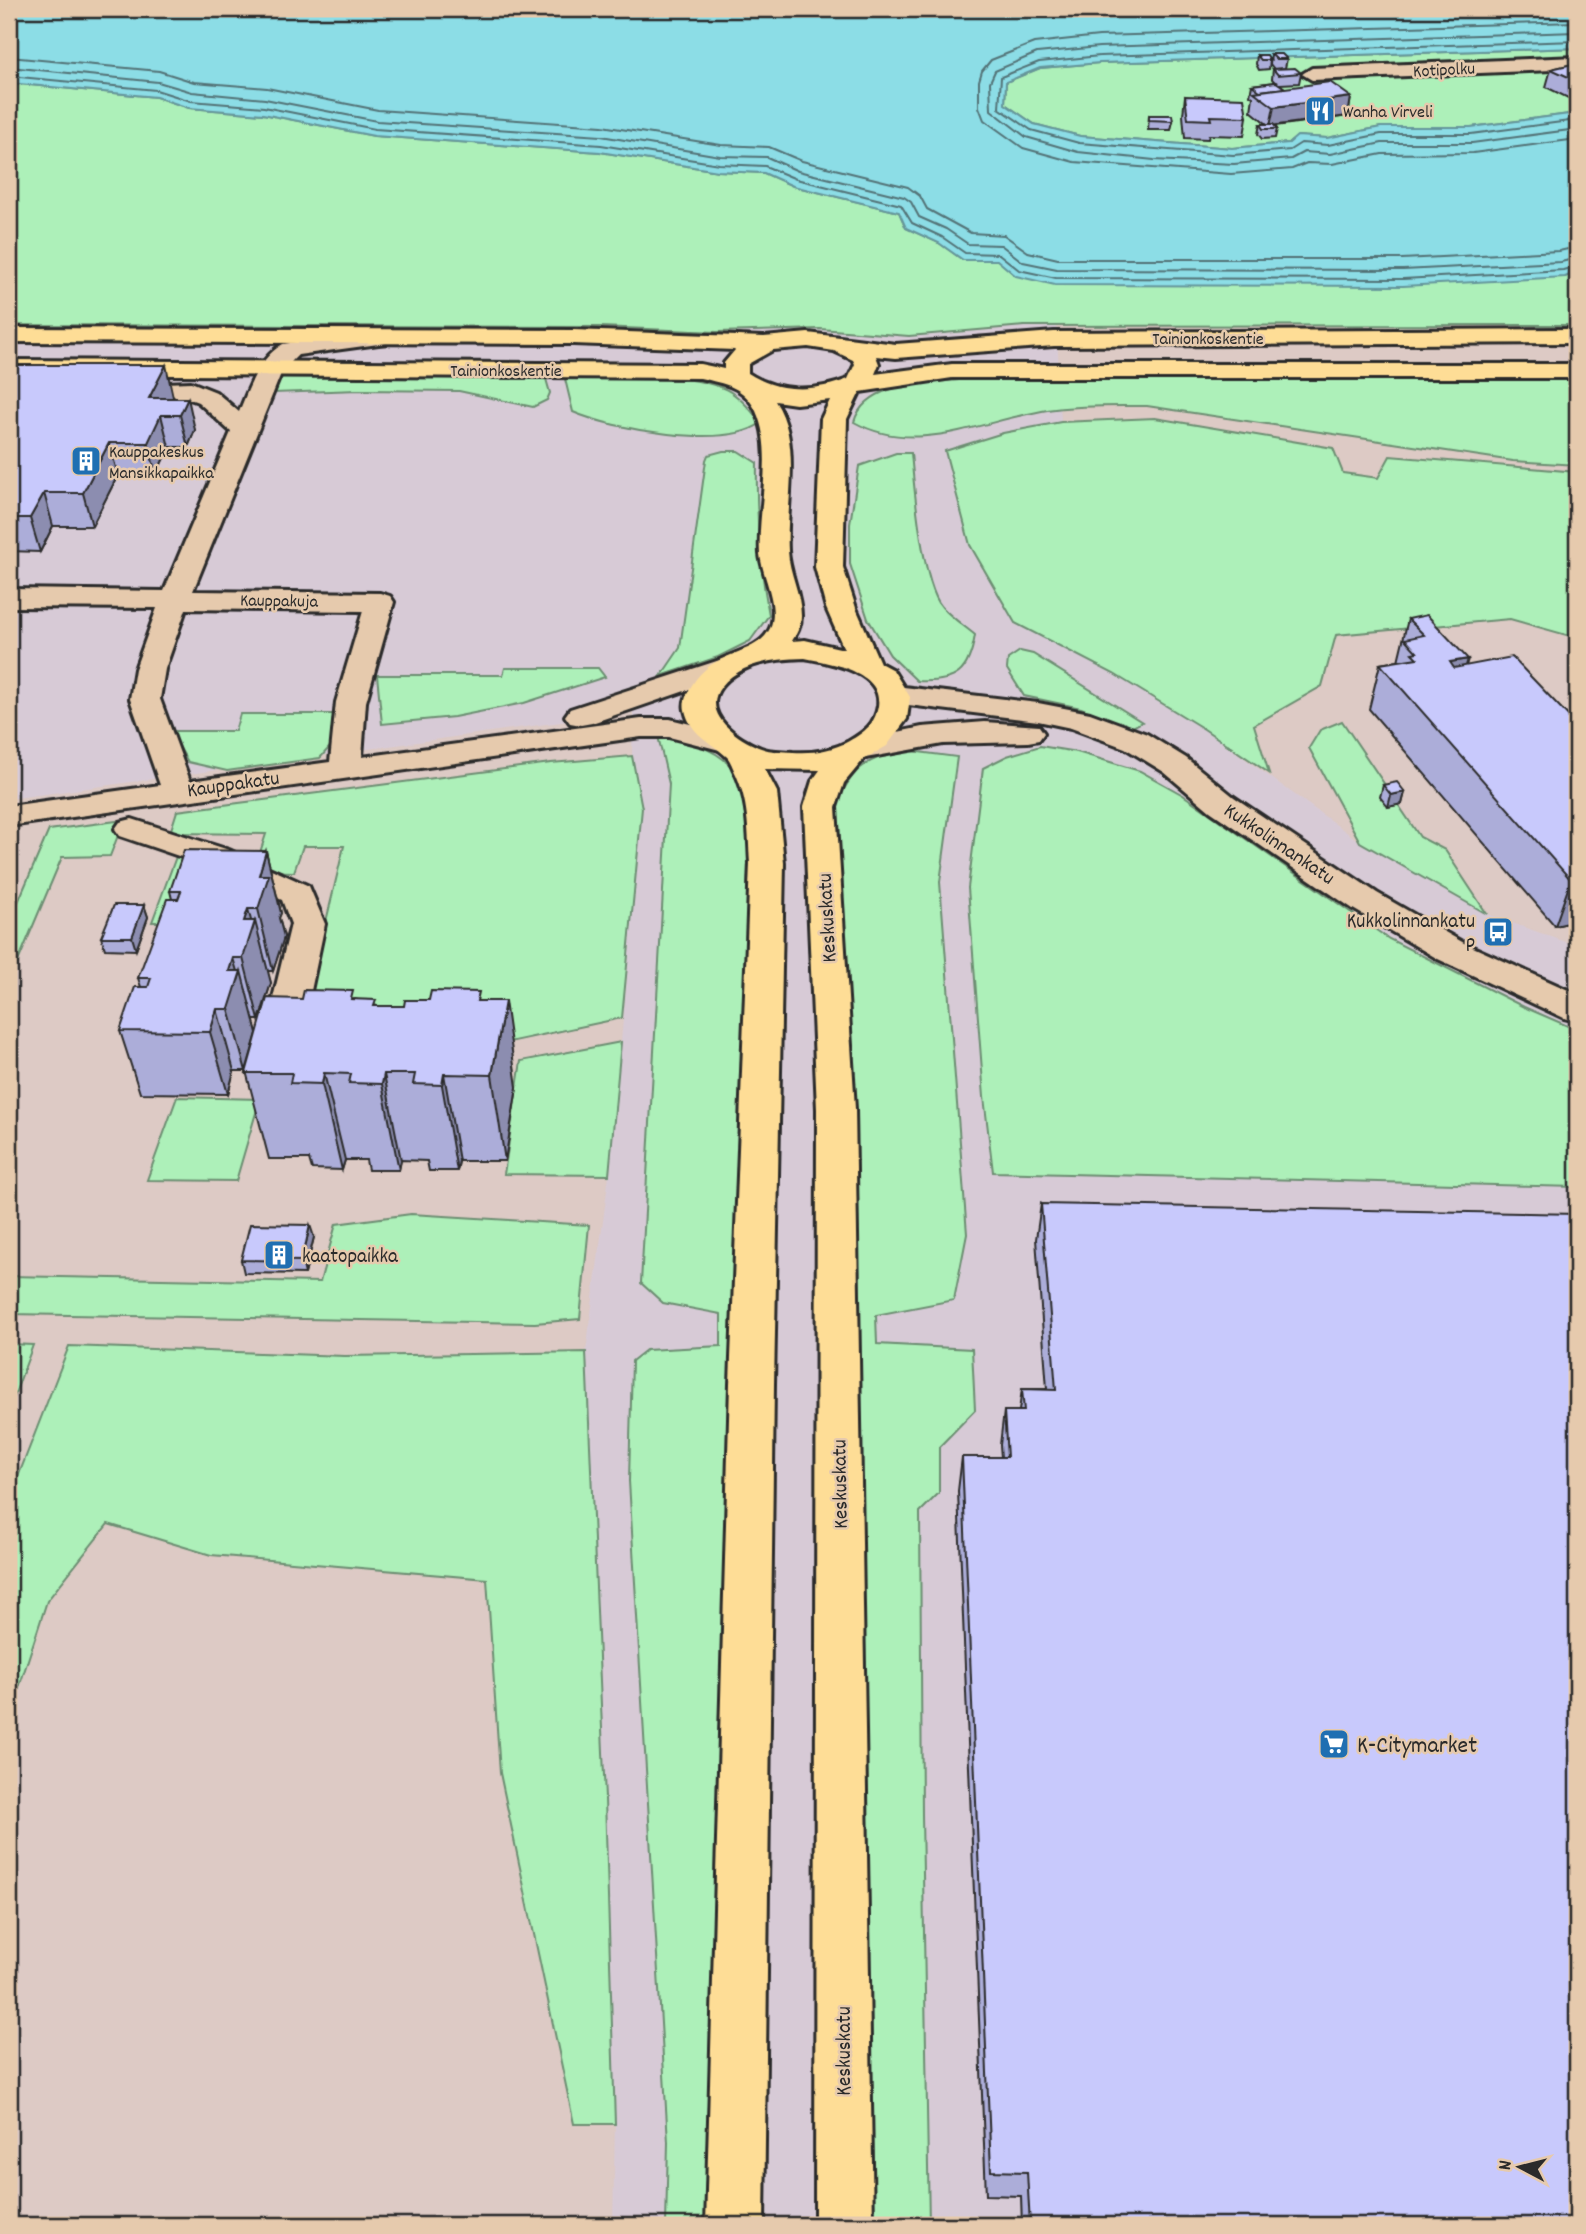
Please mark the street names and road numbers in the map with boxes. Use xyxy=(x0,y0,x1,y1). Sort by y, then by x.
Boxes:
street label: Kotipolku xyxy=(1413,57,1476,86)
street label: Tainionkoskentie xyxy=(1152,328,1264,353)
street label: Tainionkoskentie xyxy=(450,360,562,385)
street label: Kauppakuja xyxy=(240,589,319,616)
street label: Kauppakatu xyxy=(185,765,282,807)
street label: Kukkolinnankatu xyxy=(1217,797,1340,894)
street label: Keskuskatu xyxy=(812,872,846,963)
street label: Keskuskatu xyxy=(826,1439,858,1529)
street label: Keskuskatu xyxy=(831,2006,861,2096)

